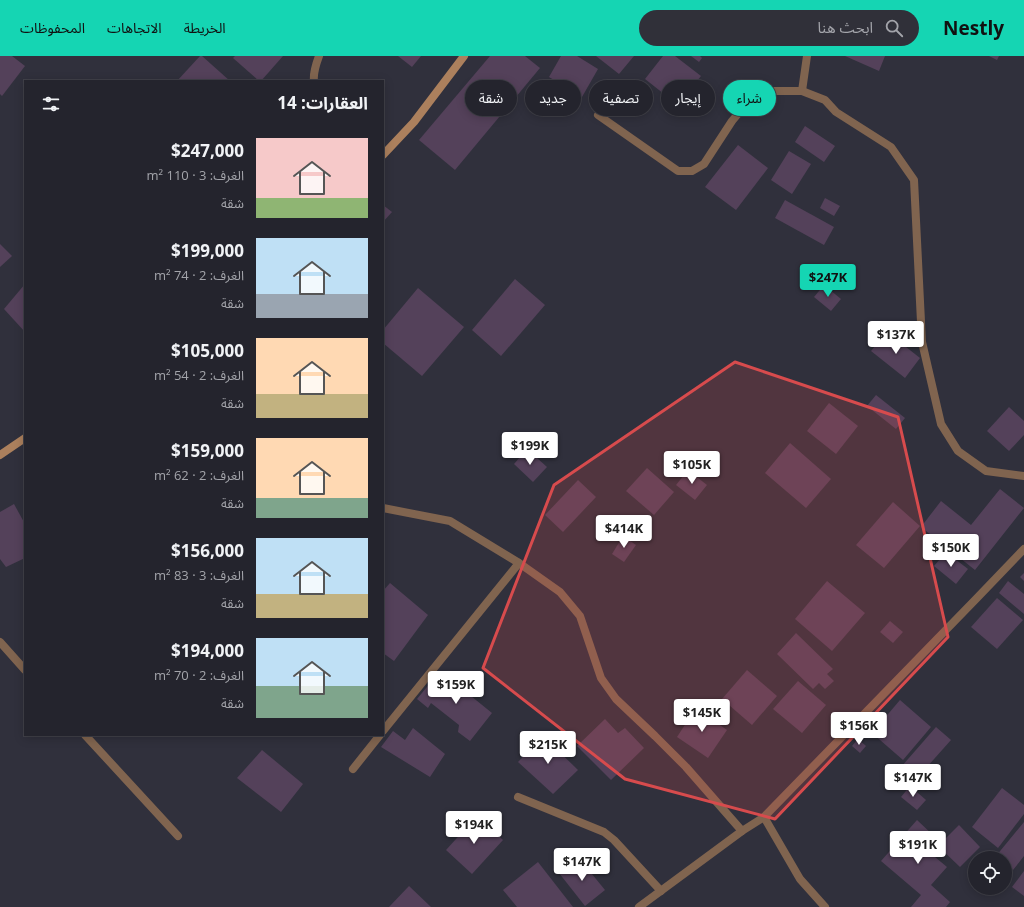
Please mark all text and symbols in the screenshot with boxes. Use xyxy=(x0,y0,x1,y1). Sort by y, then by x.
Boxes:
search box xyxy=(639,10,919,46)
text: Nestly xyxy=(943,15,1004,41)
text: ابحث هنا xyxy=(817,17,873,37)
icon: search xyxy=(883,17,905,39)
text: المحفوظات xyxy=(20,18,85,37)
text: الاتجاهات xyxy=(107,18,162,37)
text: الخريطة xyxy=(184,18,226,37)
chip: شقة xyxy=(465,80,517,116)
chip: جديد xyxy=(525,80,581,116)
chip: تصفية xyxy=(589,80,653,116)
chip: إيجار xyxy=(661,80,715,116)
chip: شراء xyxy=(723,80,776,116)
text: العقارات: 14 xyxy=(277,91,368,114)
icon: filters xyxy=(40,93,62,115)
text: $247,000 xyxy=(171,139,244,162)
icon: home xyxy=(288,154,336,202)
text: الغرف: 3 · 110 m² xyxy=(147,166,244,184)
text: شقة xyxy=(221,194,244,212)
text: $199,000 xyxy=(171,239,244,262)
icon: home xyxy=(288,254,336,302)
pin: $247K xyxy=(800,264,856,298)
text: الغرف: 2 · 74 m² xyxy=(154,266,244,284)
text: $247K xyxy=(809,268,847,286)
text: شقة xyxy=(221,294,244,312)
pin: $137K xyxy=(868,321,924,355)
text: $137K xyxy=(877,325,915,343)
text: $105,000 xyxy=(171,339,244,362)
icon: home xyxy=(288,354,336,402)
text: الغرف: 2 · 54 m² xyxy=(154,366,244,384)
text: شقة xyxy=(221,394,244,412)
pin: $199K xyxy=(502,432,558,466)
text: $199K xyxy=(511,436,549,454)
text: $159,000 xyxy=(171,439,244,462)
pin: $105K xyxy=(664,451,720,485)
icon: home xyxy=(288,454,336,502)
text: $105K xyxy=(673,455,711,473)
text: الغرف: 2 · 62 m² xyxy=(154,466,244,484)
text: شقة xyxy=(221,494,244,512)
pin: $414K xyxy=(596,515,652,549)
text: $414K xyxy=(605,519,643,537)
pin: $150K xyxy=(923,534,979,568)
text: $150K xyxy=(932,538,970,556)
text: $156,000 xyxy=(171,539,244,562)
icon: home xyxy=(288,554,336,602)
text: الغرف: 3 · 83 m² xyxy=(154,566,244,584)
text: شقة xyxy=(221,594,244,612)
text: $194,000 xyxy=(171,639,244,662)
icon: home xyxy=(288,654,336,702)
text: الغرف: 2 · 70 m² xyxy=(154,666,244,684)
pin: $159K xyxy=(428,671,484,705)
text: $159K xyxy=(437,675,475,693)
text: شقة xyxy=(221,694,244,712)
pin: $145K xyxy=(674,699,730,733)
text: $145K xyxy=(683,703,721,721)
pin: $156K xyxy=(831,712,887,746)
text: $156K xyxy=(840,716,878,734)
pin: $215K xyxy=(520,731,576,765)
text: $215K xyxy=(529,735,567,753)
pin: $147K xyxy=(885,764,941,798)
text: $147K xyxy=(894,768,932,786)
pin: $194K xyxy=(446,811,502,845)
text: $194K xyxy=(455,815,493,833)
pin: $191K xyxy=(890,831,946,865)
text: $191K xyxy=(899,835,937,853)
pin: $147K xyxy=(554,848,610,882)
map controls xyxy=(968,851,1012,895)
button: locate xyxy=(968,851,1012,895)
text: $147K xyxy=(563,852,601,870)

